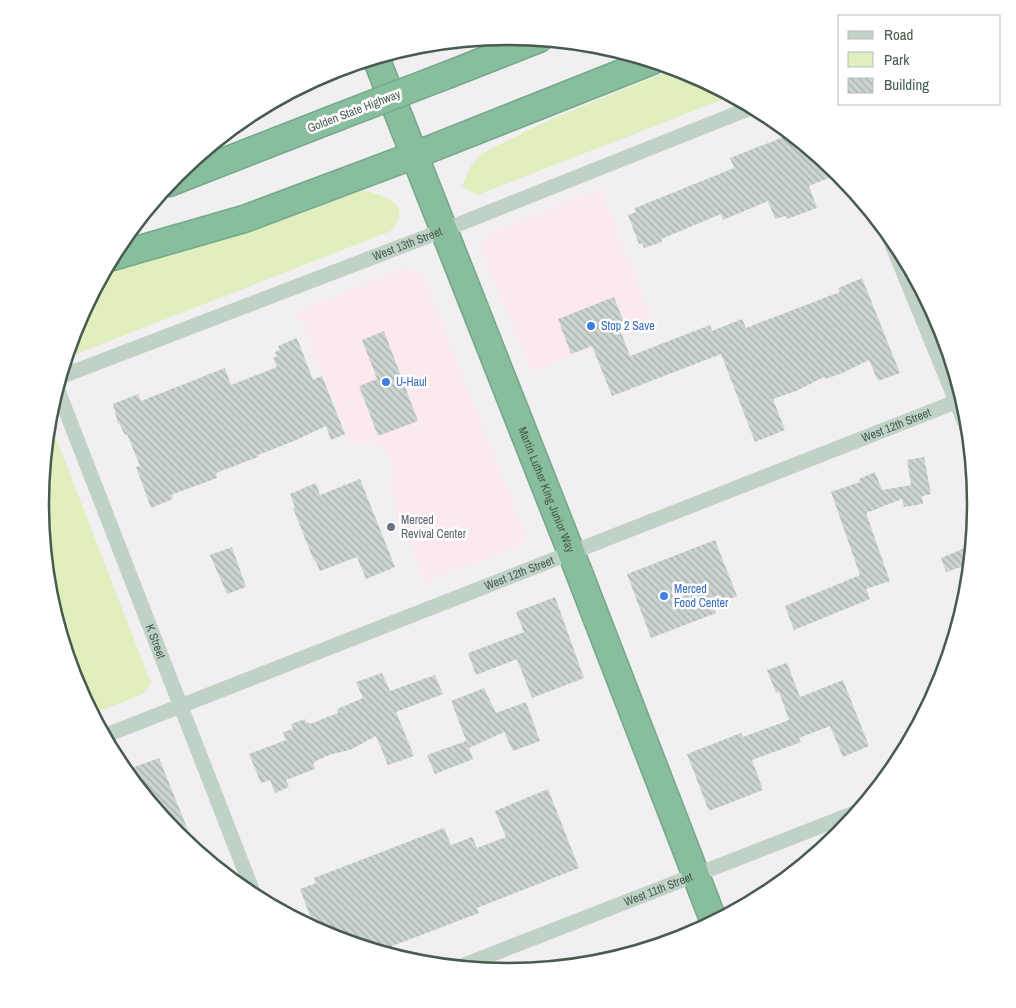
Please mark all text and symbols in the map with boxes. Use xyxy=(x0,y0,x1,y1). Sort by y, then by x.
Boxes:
legend xyxy=(838,15,1001,105)
text: Road xyxy=(884,24,913,45)
text: Park xyxy=(884,49,910,70)
text: Building xyxy=(884,74,929,95)
street label: Golden State Highway xyxy=(305,86,403,136)
street label: West 13th Street xyxy=(370,223,445,265)
place label: Stop 2 Save xyxy=(601,318,655,334)
marker: Stop 2 Save xyxy=(585,320,597,332)
place label: U-Haul xyxy=(396,374,427,390)
marker: U-Haul xyxy=(380,376,392,388)
street label: West 12th Street xyxy=(859,404,933,446)
street label: Martin Luther King Junior Way xyxy=(514,424,578,555)
place label: Merced Revival Center xyxy=(401,512,467,542)
marker: Merced Revival Center xyxy=(385,521,397,533)
street label: West 12th Street xyxy=(482,552,556,594)
place label: Merced Food Center xyxy=(674,581,729,611)
marker: Merced Food Center xyxy=(658,590,670,602)
street label: K Street xyxy=(142,622,170,661)
street label: West 11th Street xyxy=(622,869,695,910)

